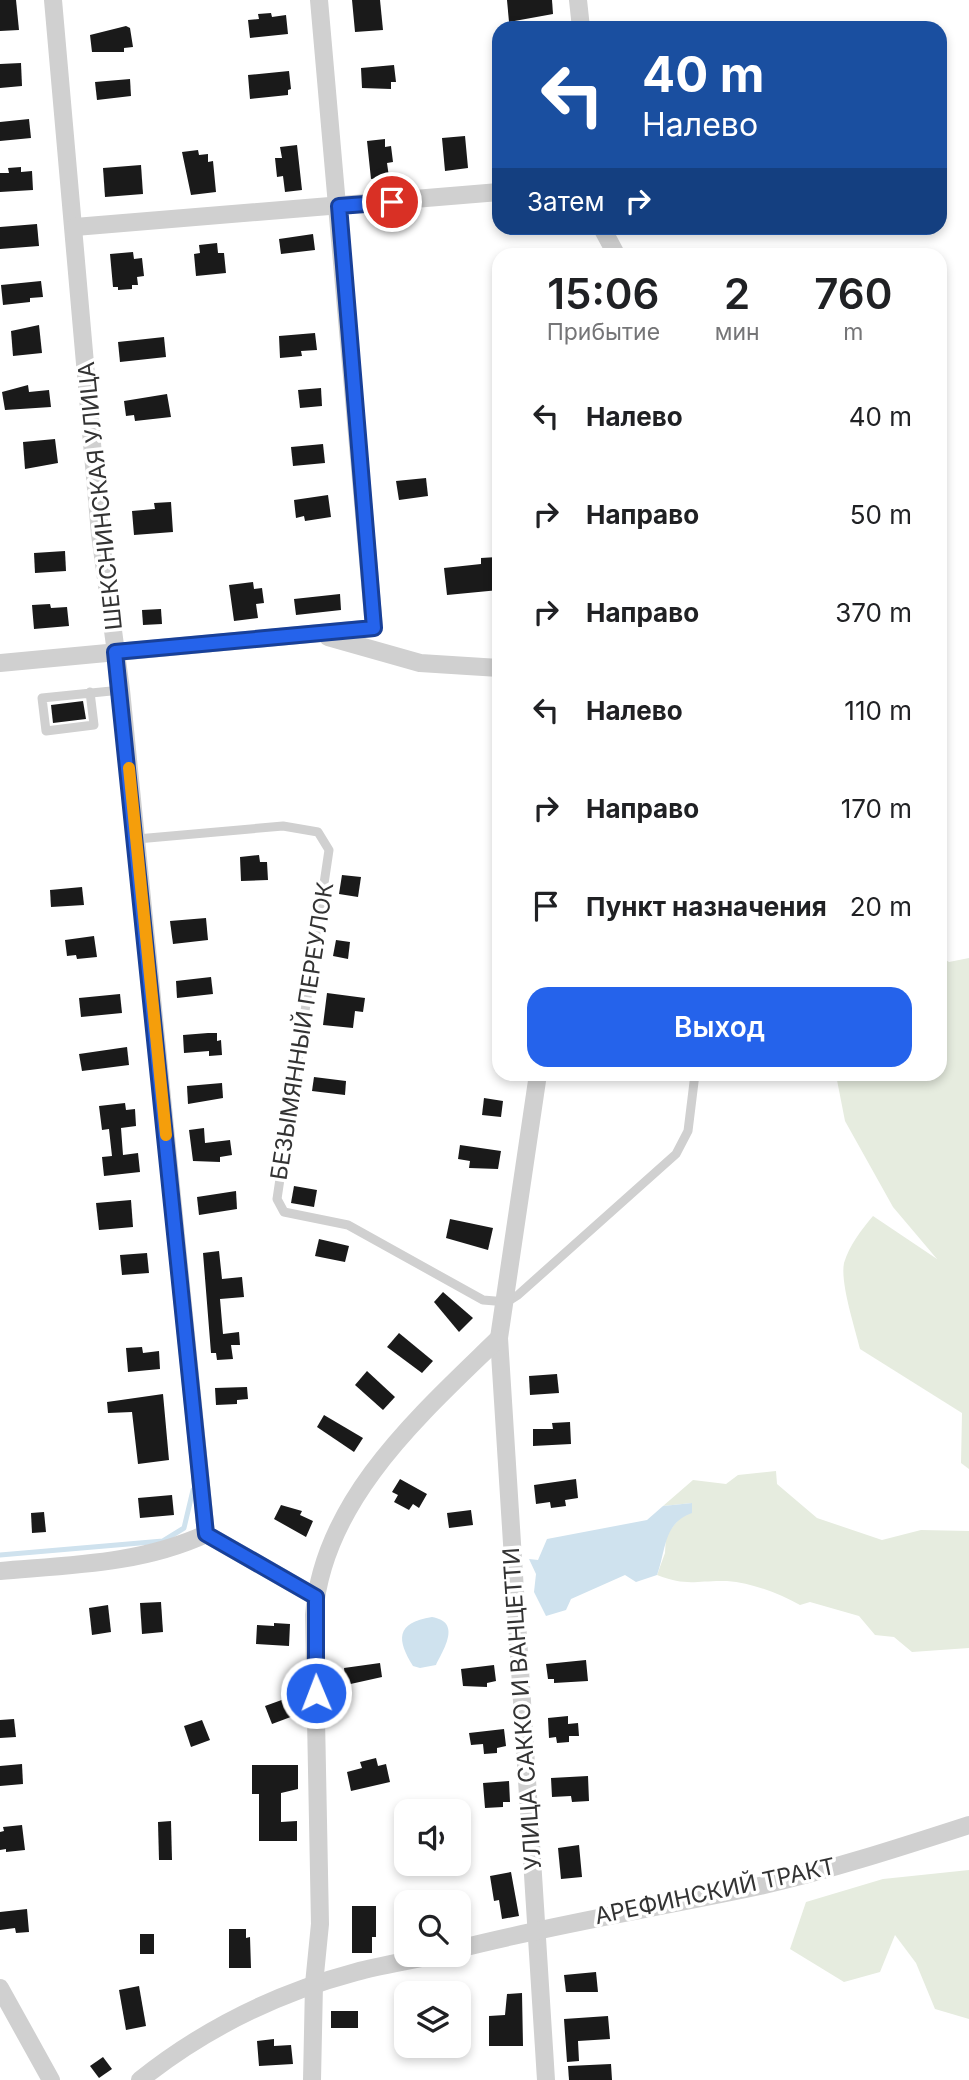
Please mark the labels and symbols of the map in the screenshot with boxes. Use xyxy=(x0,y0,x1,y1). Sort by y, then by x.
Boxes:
pin xyxy=(362,172,422,232)
street label: ШЕКСНИНСКАЯ УЛИЦА xyxy=(72,360,128,632)
street label: БЕЗЫМЯННЫЙ ПЕРЕУЛОК xyxy=(265,880,339,1182)
street label: УЛИЦА САККО И ВАНЦЕТТИ xyxy=(497,1547,547,1871)
position arrow xyxy=(279,1656,353,1730)
street label: АРЕФИНСКИЙ ТРАКТ xyxy=(592,1852,838,1930)

